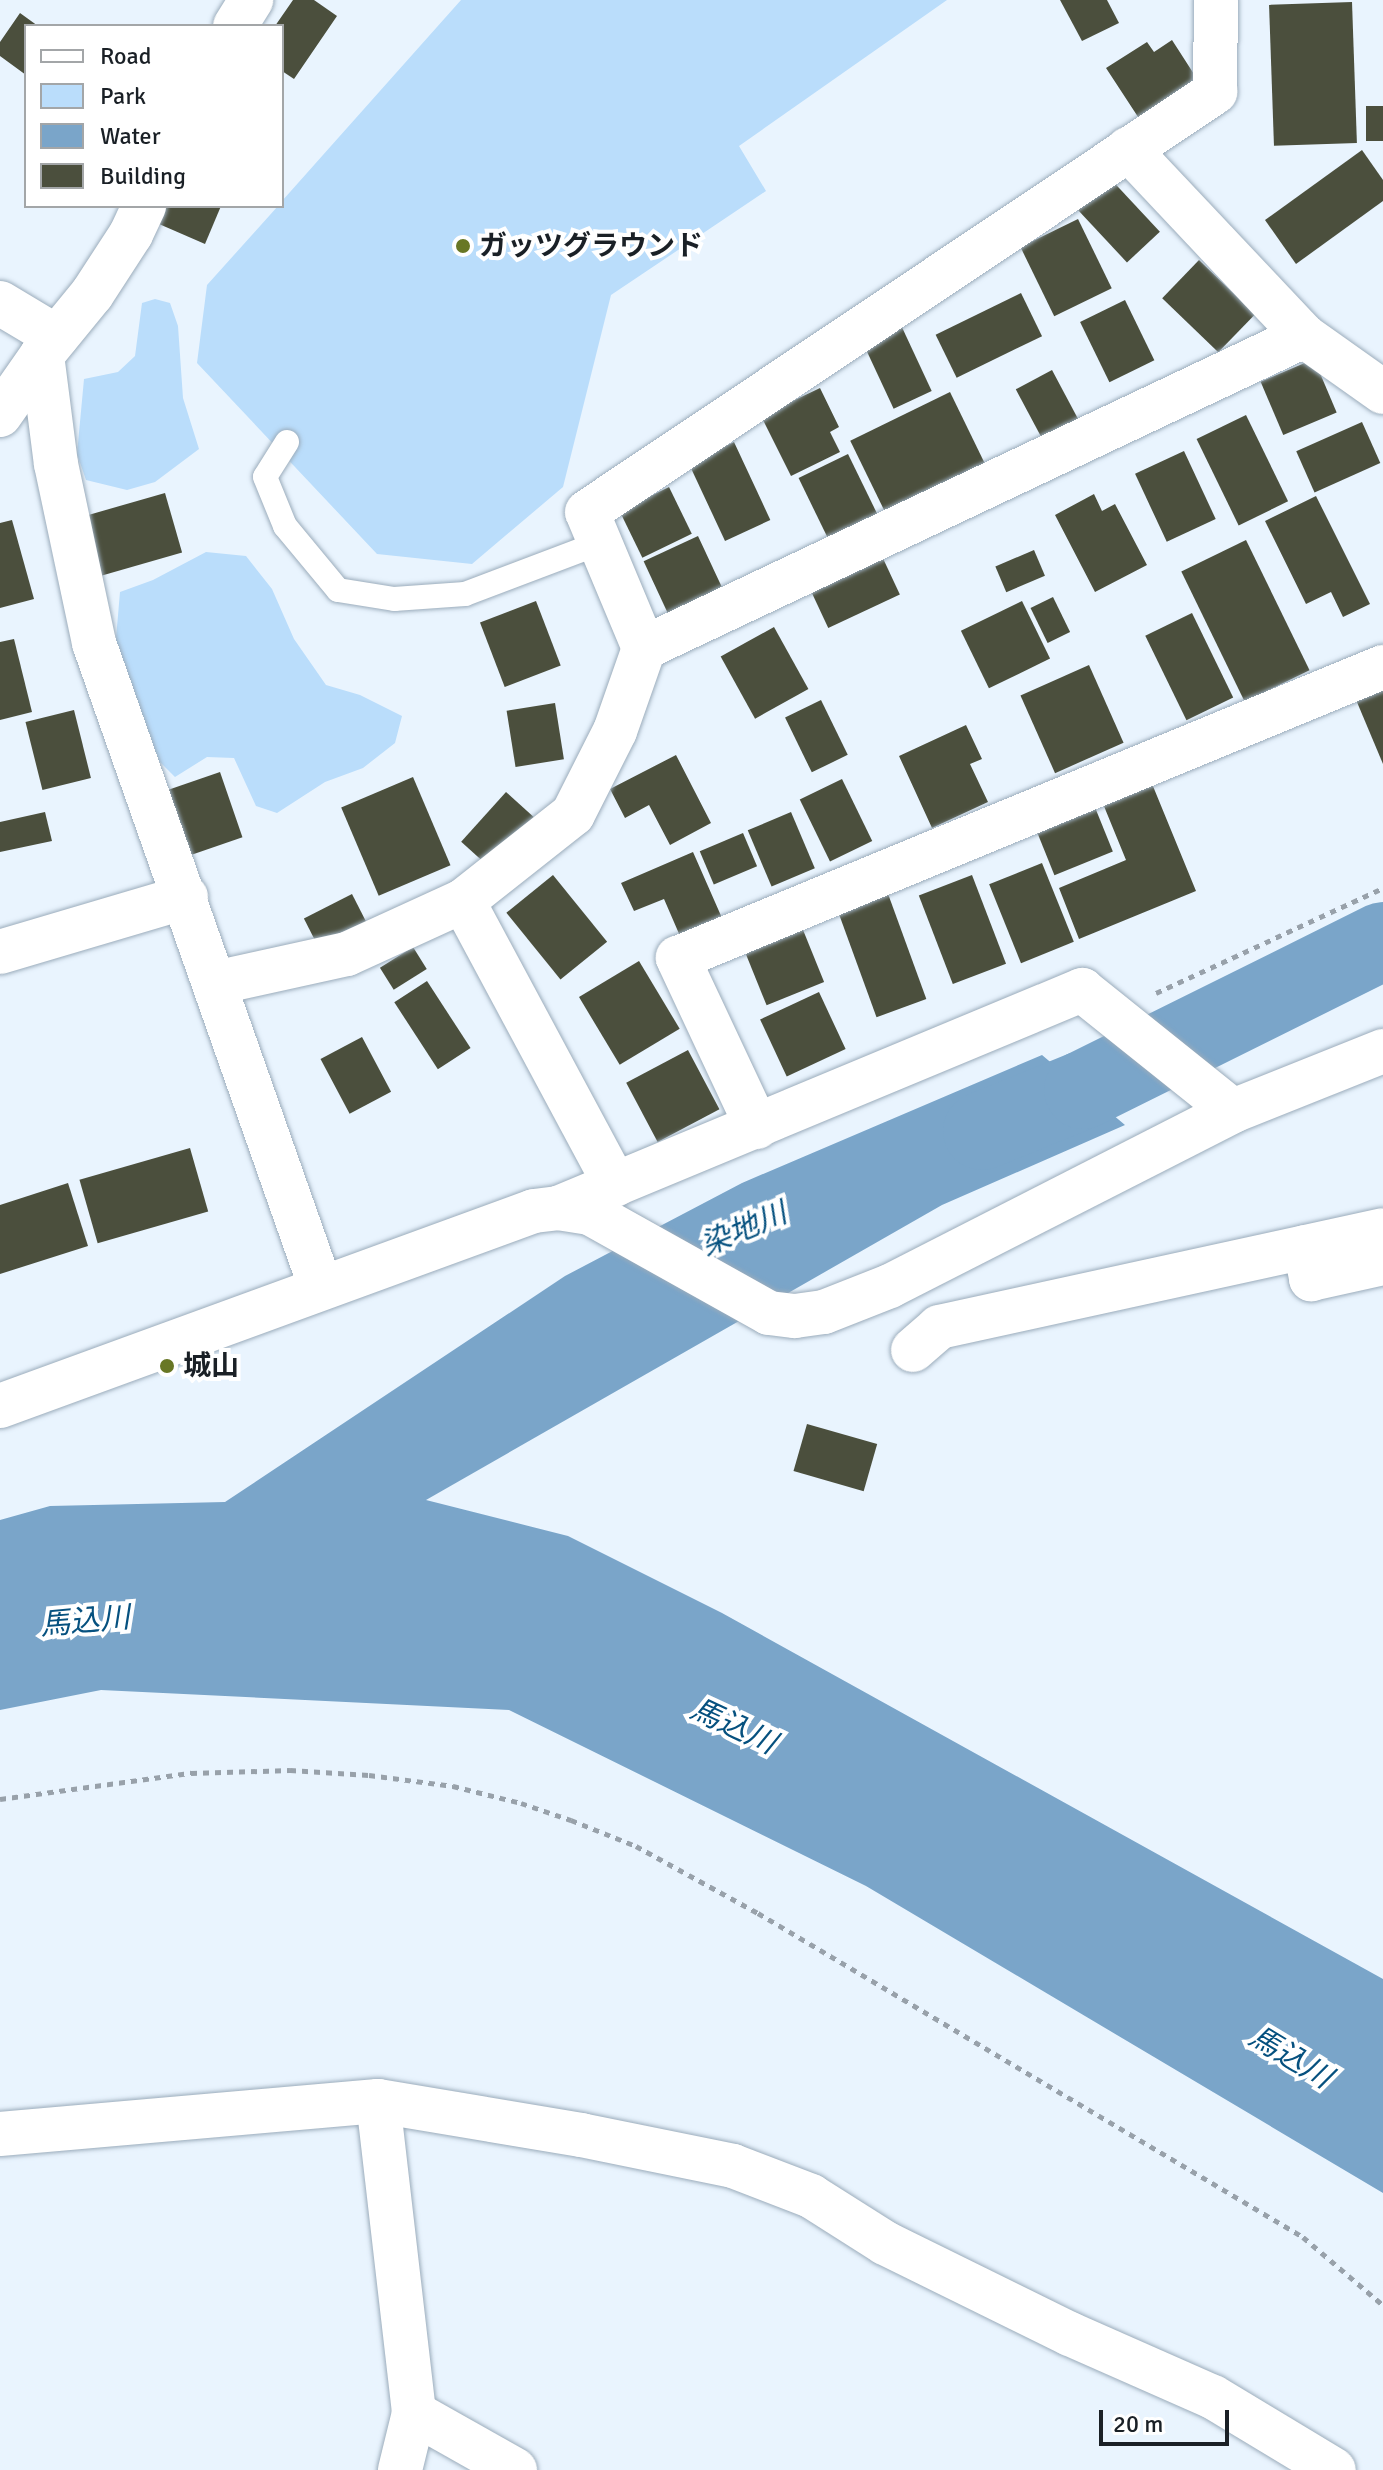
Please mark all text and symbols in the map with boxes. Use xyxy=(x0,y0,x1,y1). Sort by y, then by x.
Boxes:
legend xyxy=(24,24,284,208)
text: Road xyxy=(100,41,151,71)
text: Park xyxy=(100,81,146,111)
text: Water xyxy=(100,121,160,151)
text: Building xyxy=(100,161,186,191)
place label: ガッツグラウンド xyxy=(479,229,703,263)
marker: ガッツグラウンド xyxy=(454,237,472,255)
water label: 染地川 xyxy=(696,1196,792,1264)
place label: 城山 xyxy=(183,1349,239,1383)
marker: 城山 xyxy=(158,1357,176,1375)
water label: 馬込川 xyxy=(39,1600,131,1644)
water label: 馬込川 xyxy=(685,1692,781,1762)
water label: 馬込川 xyxy=(1242,2019,1338,2097)
scale bar xyxy=(1103,2394,1233,2444)
text: 20 m xyxy=(1113,2409,1163,2439)

